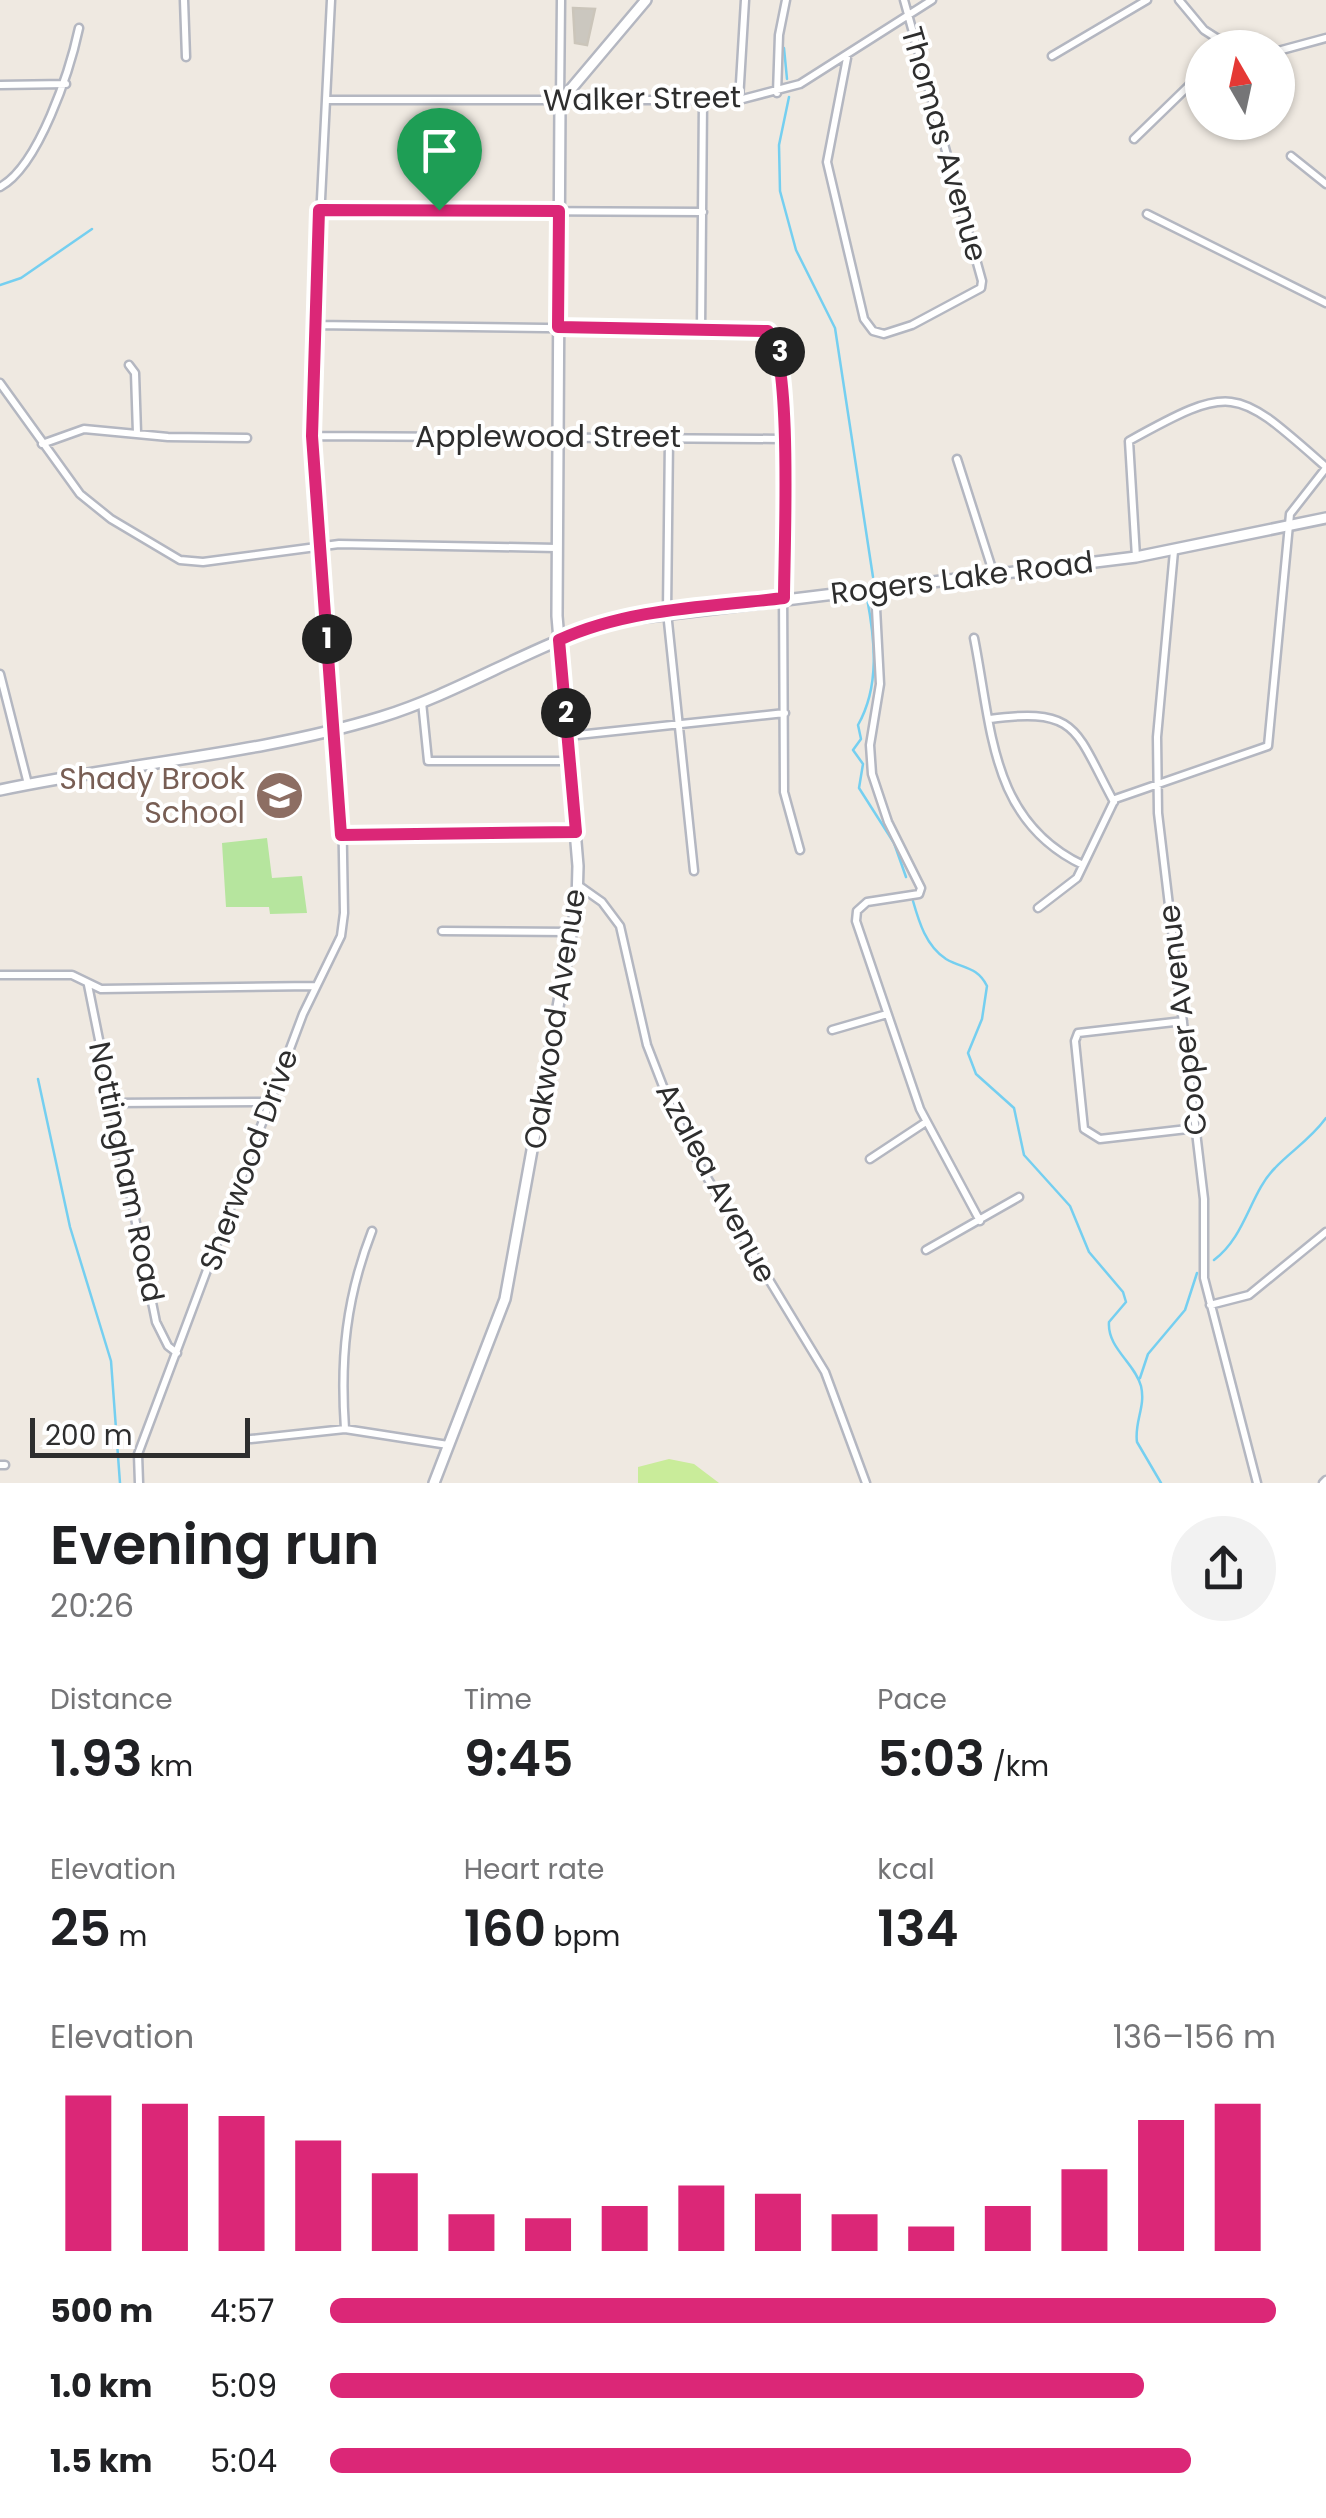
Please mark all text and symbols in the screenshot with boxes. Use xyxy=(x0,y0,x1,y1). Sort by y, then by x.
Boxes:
street label: Thomas Avenue xyxy=(890,22,999,266)
north arrow xyxy=(1185,30,1295,140)
map controls xyxy=(1185,30,1295,140)
street label: Walker Street xyxy=(543,75,741,122)
pin xyxy=(397,108,482,211)
icon: arrive xyxy=(412,123,467,178)
pin: 3 xyxy=(755,327,805,377)
text: 3 xyxy=(772,332,788,371)
street label: Applewood Street xyxy=(415,415,681,458)
street label: Rogers Lake Road xyxy=(828,540,1096,615)
pin: 1 xyxy=(302,614,352,664)
text: 1 xyxy=(322,619,332,658)
pin: 2 xyxy=(541,688,591,738)
text: 2 xyxy=(558,693,574,732)
place label: Shady Brook School xyxy=(59,757,246,834)
school or university icon: Shady Brook School xyxy=(254,770,306,822)
street label: Oakwood Avenue xyxy=(513,886,596,1152)
street label: Cooper Avenue xyxy=(1147,902,1218,1138)
street label: Nottingham Road xyxy=(78,1038,175,1306)
street label: Sherwood Drive xyxy=(188,1043,309,1277)
street label: Azalea Avenue xyxy=(646,1075,787,1290)
scale bar xyxy=(30,1413,250,1458)
text: 200 m xyxy=(45,1416,133,1455)
text: Evening run xyxy=(50,1506,379,1583)
button: share xyxy=(1171,1516,1276,1621)
text: 20:26 xyxy=(50,1583,134,1628)
text: Distance xyxy=(50,1680,173,1719)
text: Time xyxy=(464,1680,532,1719)
text: Pace xyxy=(877,1680,947,1719)
text: 1.93 xyxy=(50,1723,142,1794)
text: 9:45 xyxy=(464,1723,573,1794)
text: 5:03 xyxy=(877,1723,985,1794)
text: km xyxy=(142,1747,193,1786)
text: /km xyxy=(985,1747,1049,1786)
text: Elevation xyxy=(50,1850,176,1889)
text: Heart rate xyxy=(464,1850,604,1889)
text: kcal xyxy=(877,1850,935,1889)
text: 25 xyxy=(50,1893,111,1964)
text: 160 xyxy=(464,1893,546,1964)
text: 134 xyxy=(877,1893,958,1964)
text: m xyxy=(111,1917,147,1956)
text: bpm xyxy=(546,1917,620,1956)
text: Elevation xyxy=(50,2014,194,2059)
text: 136–156 m xyxy=(1113,2014,1276,2059)
text: 500 m xyxy=(50,2288,153,2333)
text: 4:57 xyxy=(210,2288,275,2333)
text: 1.0 km xyxy=(50,2363,152,2408)
text: 5:09 xyxy=(210,2363,277,2408)
text: 1.5 km xyxy=(50,2438,152,2483)
text: 5:04 xyxy=(210,2438,277,2483)

